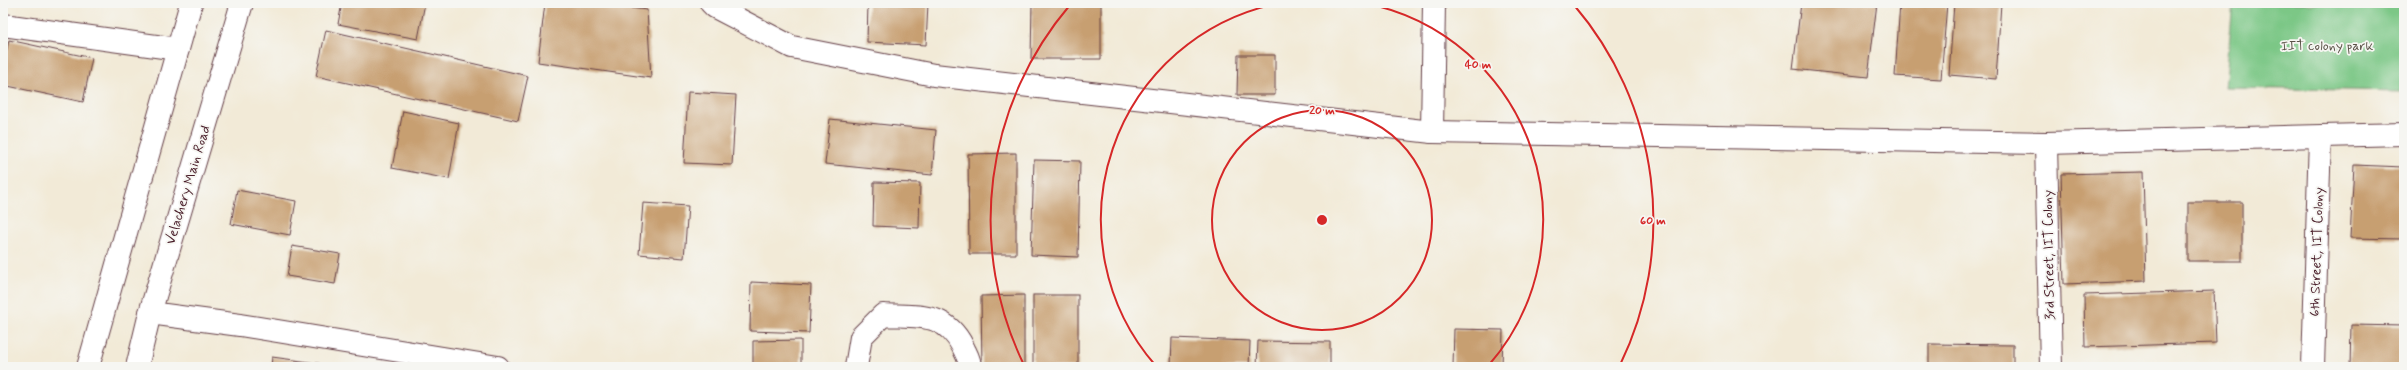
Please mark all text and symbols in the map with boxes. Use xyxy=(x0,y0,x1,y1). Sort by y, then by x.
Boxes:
park label: IIT colony park xyxy=(2281,37,2373,55)
text: 40 m xyxy=(1465,57,1492,73)
text: 20 m xyxy=(1309,103,1335,119)
street label: Velachery Main Road xyxy=(161,123,215,247)
street label: 6th Street, IIT Colony xyxy=(2306,187,2328,317)
street label: 3rd Street, IIT Colony xyxy=(2039,190,2059,320)
centre of rings xyxy=(1315,213,1329,227)
text: 60 m xyxy=(1640,213,1666,229)

